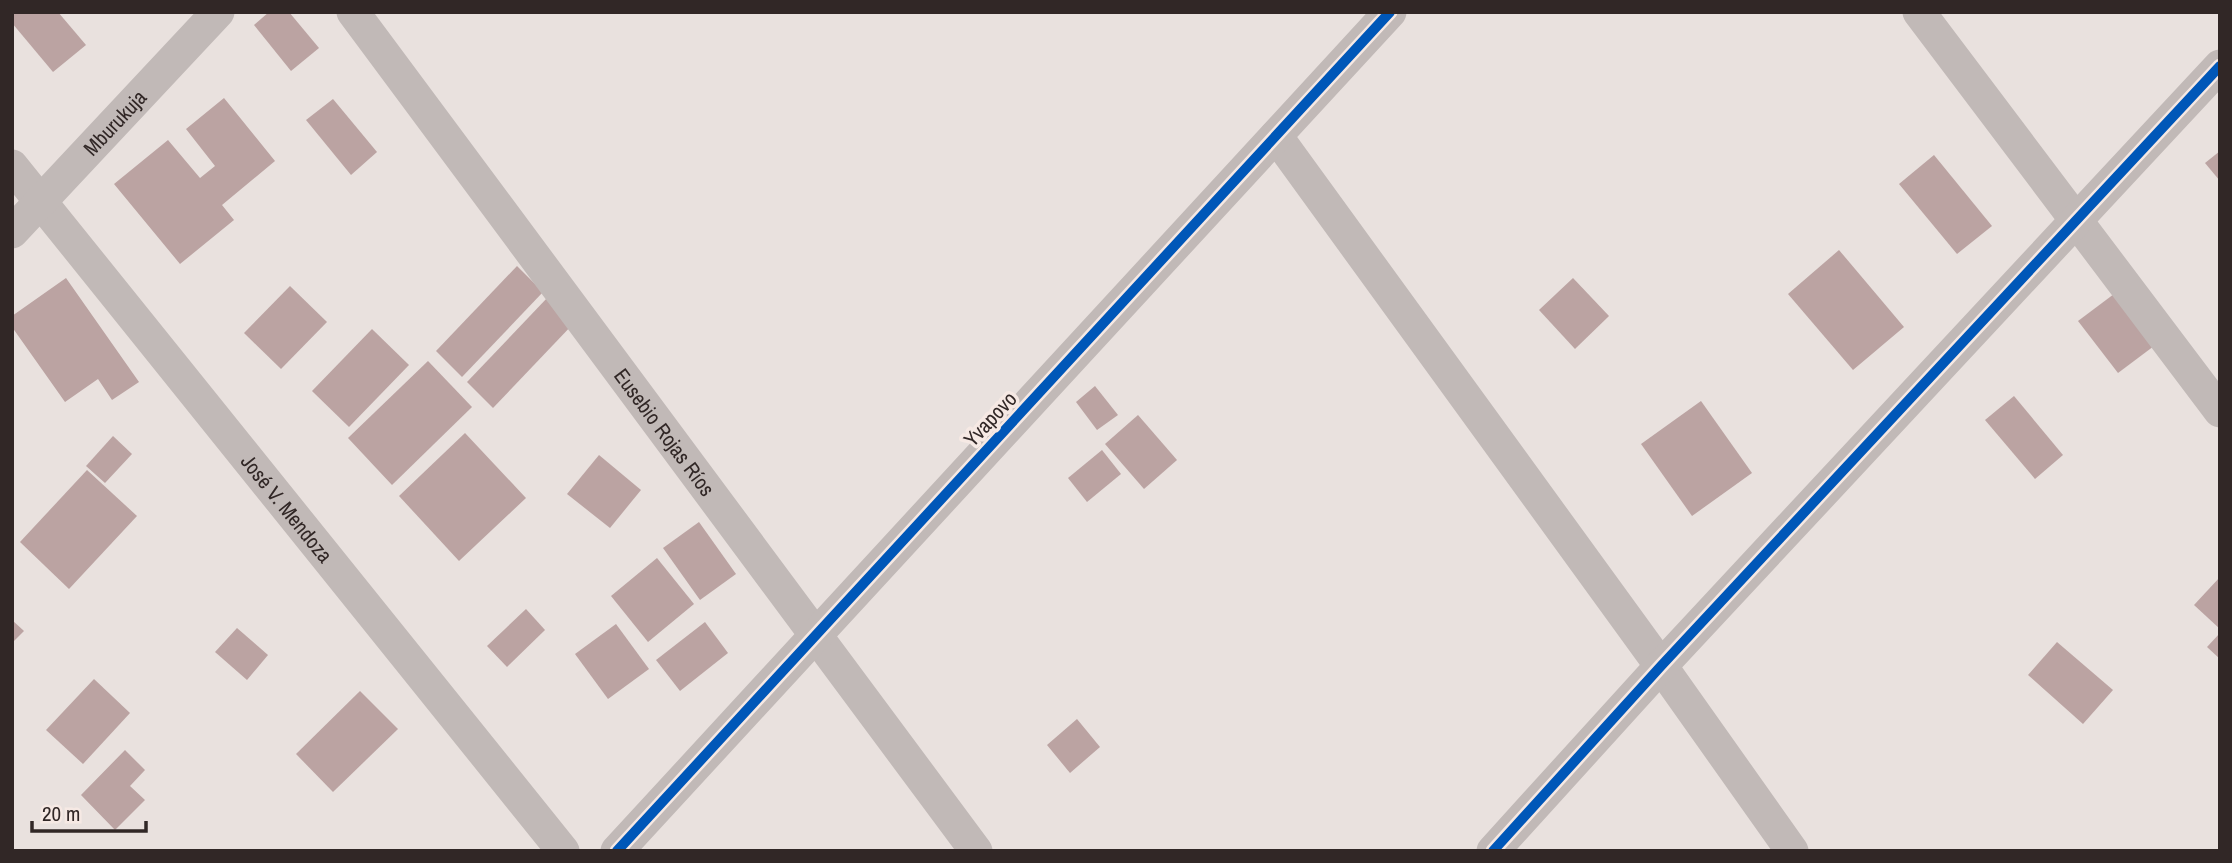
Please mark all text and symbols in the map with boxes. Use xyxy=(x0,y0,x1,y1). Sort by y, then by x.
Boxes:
street label: Mburukuja xyxy=(76,83,153,162)
street label: Eusebio Rojas Ríos xyxy=(608,362,722,502)
street label: Yvapovo xyxy=(957,385,1023,453)
street label: José V. Mendoza xyxy=(235,448,340,569)
scale bar xyxy=(32,790,145,834)
text: 20 m xyxy=(42,799,80,828)

